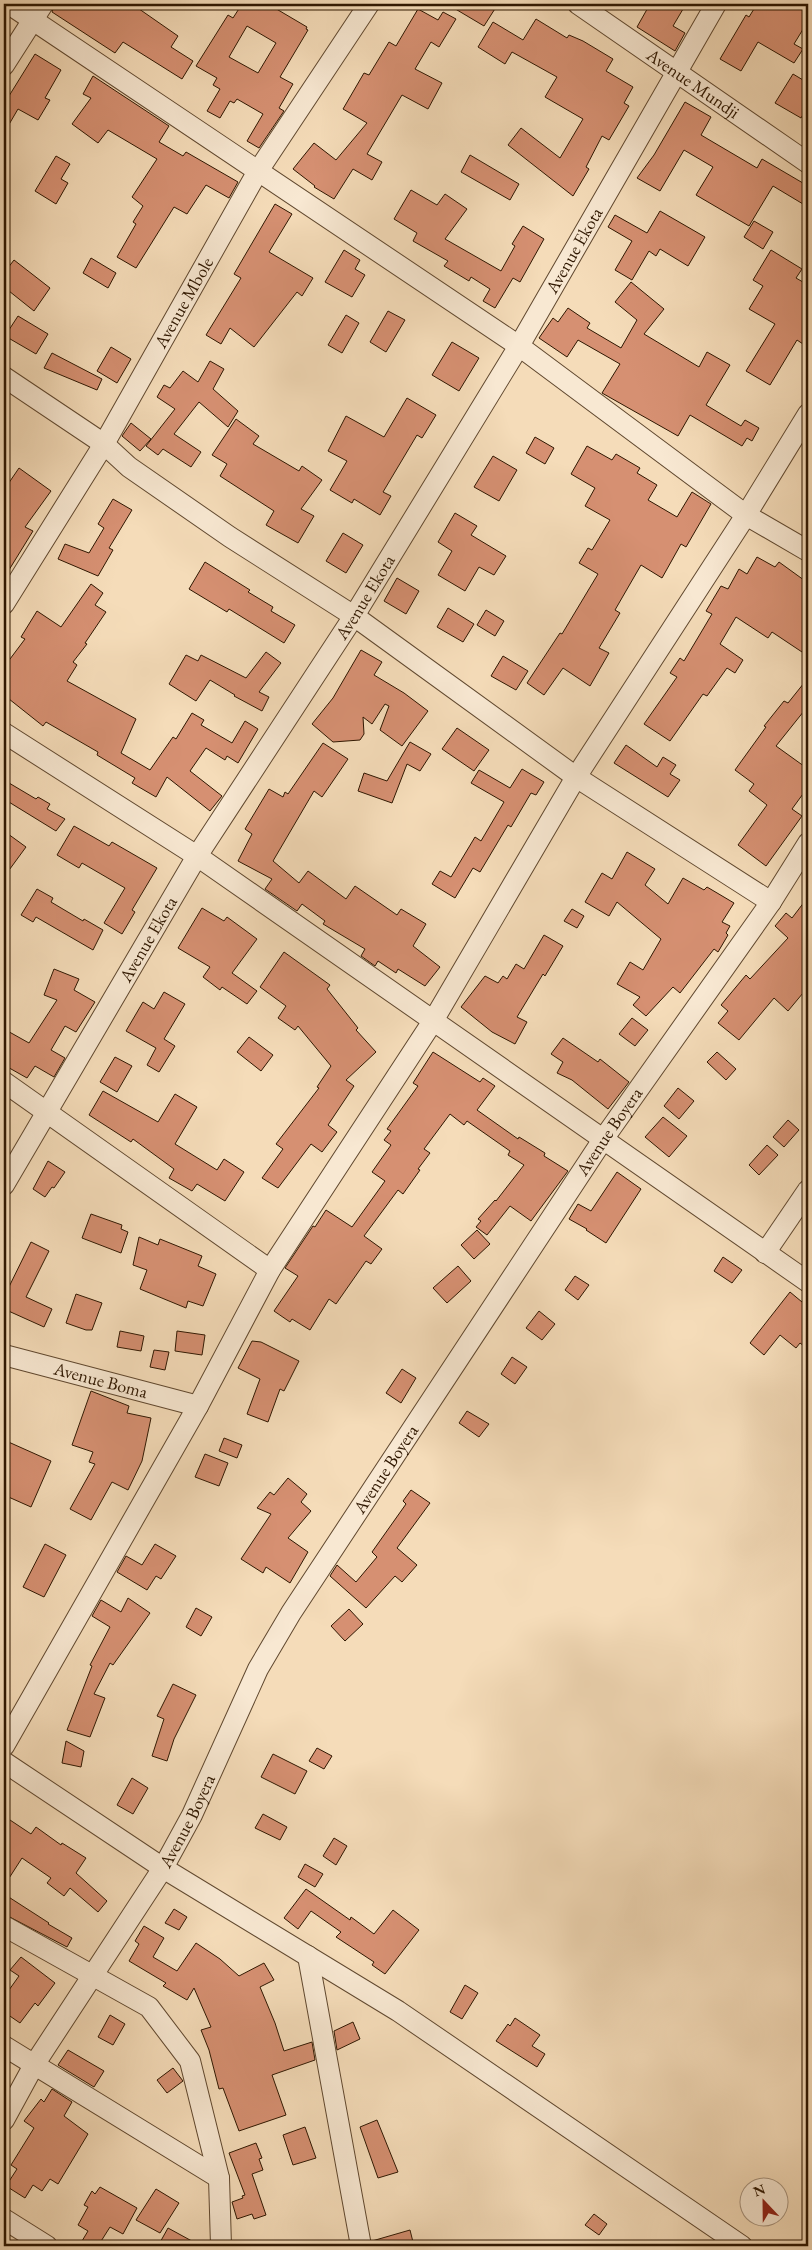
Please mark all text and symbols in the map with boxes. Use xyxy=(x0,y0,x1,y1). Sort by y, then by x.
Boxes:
street label: Avenue Mundji xyxy=(642,42,745,124)
street label: Avenue Ekota xyxy=(539,202,608,298)
street label: Avenue Mbole xyxy=(148,253,218,353)
street label: Avenue Ekota xyxy=(329,550,400,645)
street label: Avenue Ekota xyxy=(113,891,182,987)
street label: Avenue Boyera xyxy=(570,1082,648,1180)
street label: Avenue Boma xyxy=(51,1356,151,1403)
street label: Avenue Boyera xyxy=(347,1419,423,1519)
street label: Avenue Boyera xyxy=(153,1770,220,1873)
north arrow xyxy=(740,2178,790,2228)
text: N xyxy=(751,2179,768,2200)

